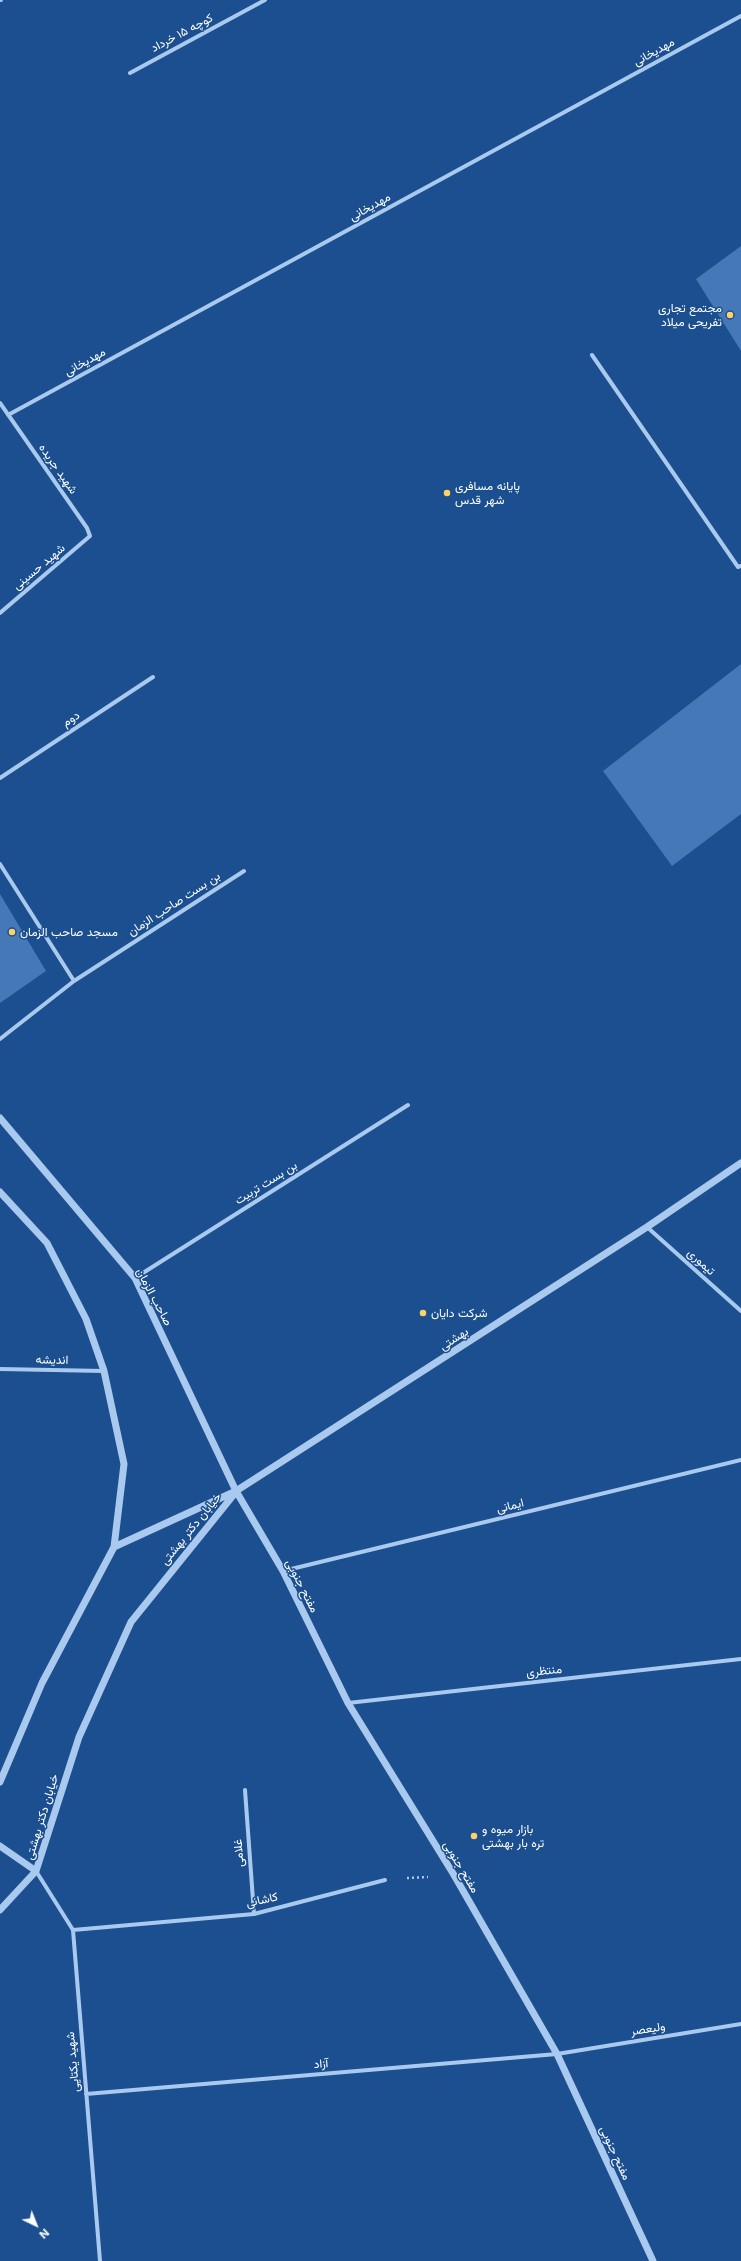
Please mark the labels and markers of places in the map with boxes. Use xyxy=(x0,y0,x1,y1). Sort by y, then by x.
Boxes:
place label: مجتمع تجاری تفریحی میلاد xyxy=(658,301,722,329)
marker: مجتمع تجاری تفریحی میلاد xyxy=(725,310,735,320)
place label: پایانه مسافری شهر قدس xyxy=(455,479,520,507)
marker: پایانه مسافری شهر قدس xyxy=(442,488,452,498)
place label: مسجد صاحب الزمان xyxy=(20,925,118,939)
marker: مسجد صاحب الزمان xyxy=(7,927,17,937)
place label: شرکت دایان xyxy=(431,1306,487,1320)
marker: شرکت دایان xyxy=(418,1308,428,1318)
place label: بازار میوه و تره بار بهشتی xyxy=(482,1822,544,1850)
marker: بازار میوه و تره بار بهشتی xyxy=(469,1831,479,1841)

